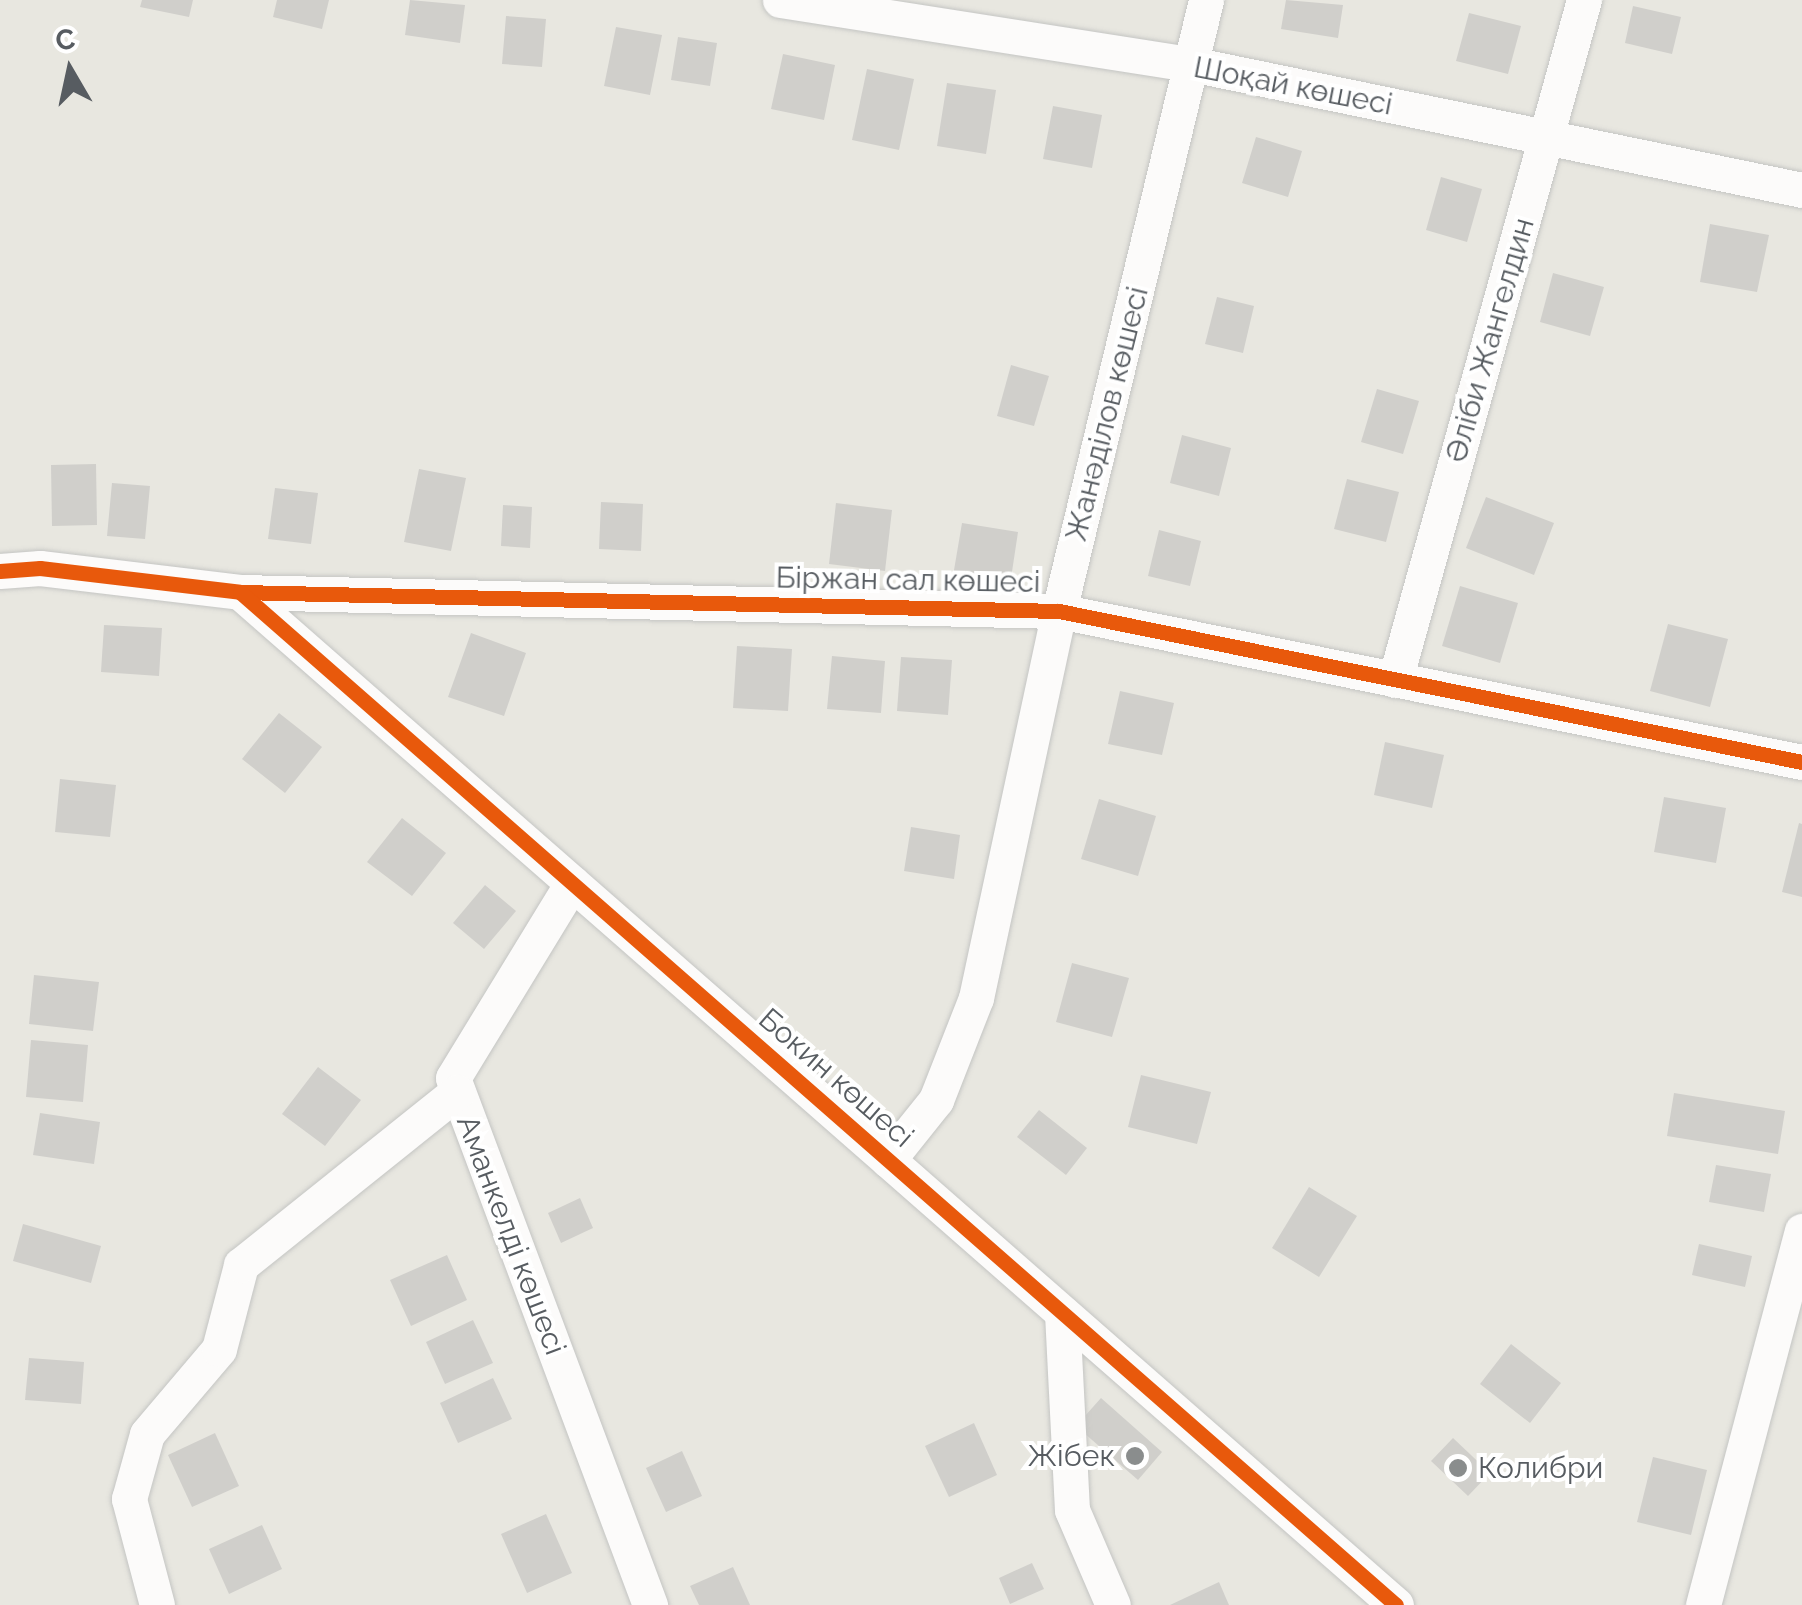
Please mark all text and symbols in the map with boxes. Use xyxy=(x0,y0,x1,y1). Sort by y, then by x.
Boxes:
north arrow xyxy=(20,20,120,120)
text: С xyxy=(53,22,77,58)
street label: Шоқай көшесі xyxy=(1191,49,1395,123)
street label: Әліби Жангелдин xyxy=(1438,214,1542,466)
street label: Жанәділов көшесі xyxy=(1058,283,1156,545)
street label: Біржан сал көшесі xyxy=(775,560,1041,600)
street label: Бокин көшесі xyxy=(751,1001,921,1155)
street label: Аманкелді көшесі xyxy=(449,1110,573,1360)
place label: Жібек xyxy=(1027,1438,1115,1474)
marker: Жібек xyxy=(1124,1445,1146,1467)
place label: Колибри xyxy=(1478,1450,1603,1486)
marker: Колибри xyxy=(1447,1457,1469,1479)

